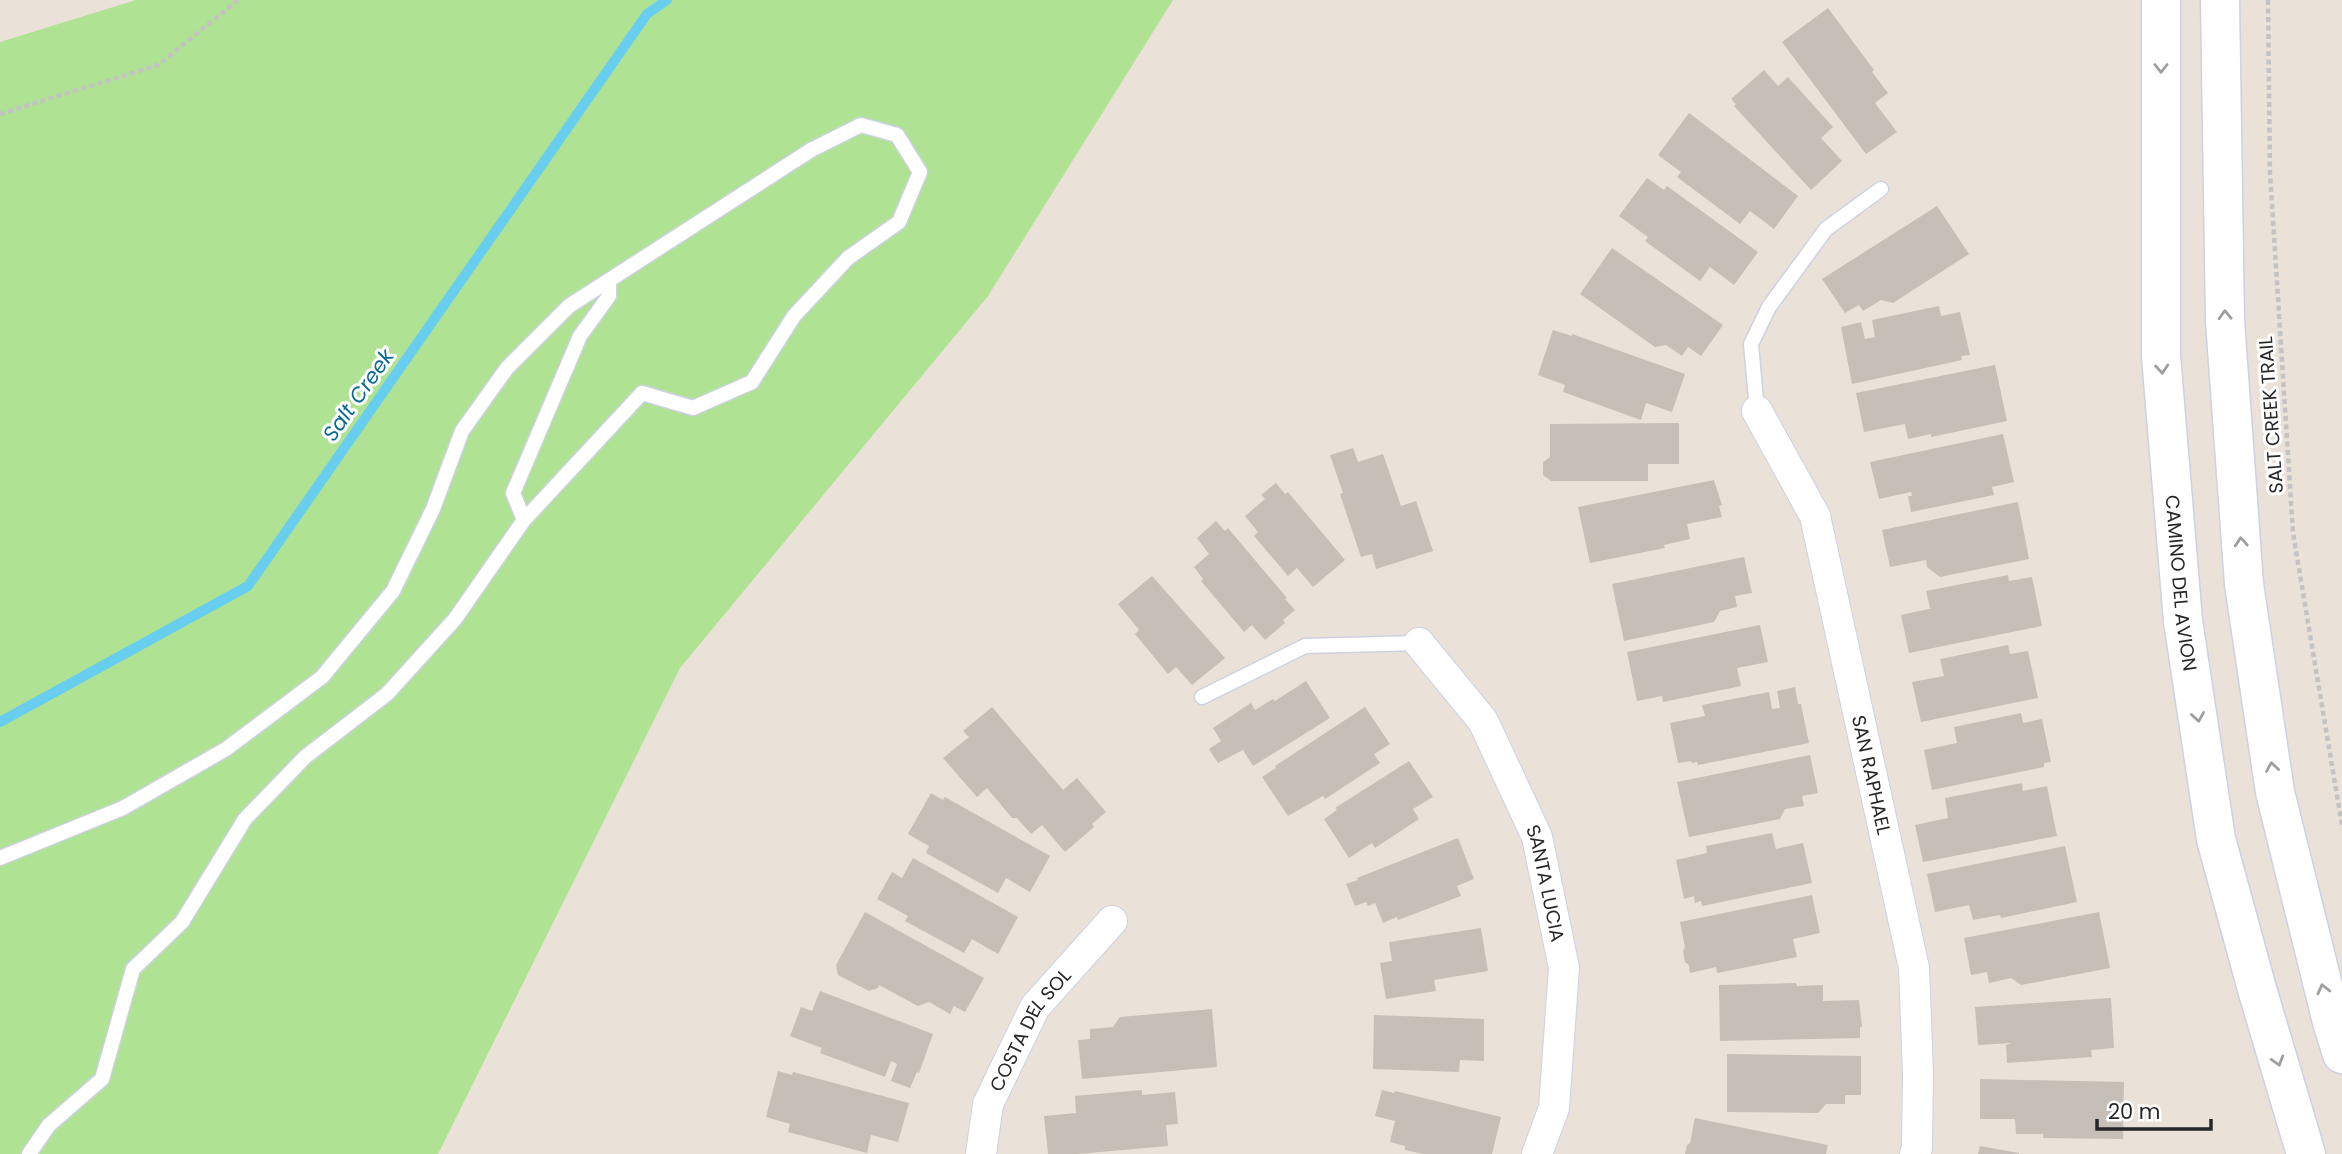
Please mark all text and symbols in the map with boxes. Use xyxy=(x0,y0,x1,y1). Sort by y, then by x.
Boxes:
one-way arrow xyxy=(2153,63,2169,74)
one-way arrow xyxy=(2217,309,2233,320)
street label: SALT CREEK TRAIL xyxy=(2252,336,2290,494)
water label: Salt Creek xyxy=(316,342,401,447)
one-way arrow xyxy=(2154,364,2169,375)
street label: CAMINO DEL AVION xyxy=(2159,494,2204,673)
one-way arrow xyxy=(2234,536,2249,547)
one-way arrow xyxy=(2190,711,2205,723)
street label: SAN RAPHAEL xyxy=(1845,713,1898,837)
one-way arrow xyxy=(2264,761,2279,773)
street label: SANTA LUCIA xyxy=(1520,820,1572,944)
street label: COSTA DEL SOL xyxy=(983,963,1077,1096)
one-way arrow xyxy=(2317,983,2331,995)
one-way arrow xyxy=(2270,1054,2285,1066)
scale bar xyxy=(2097,1088,2211,1132)
text: 20 m xyxy=(2108,1097,2161,1126)

